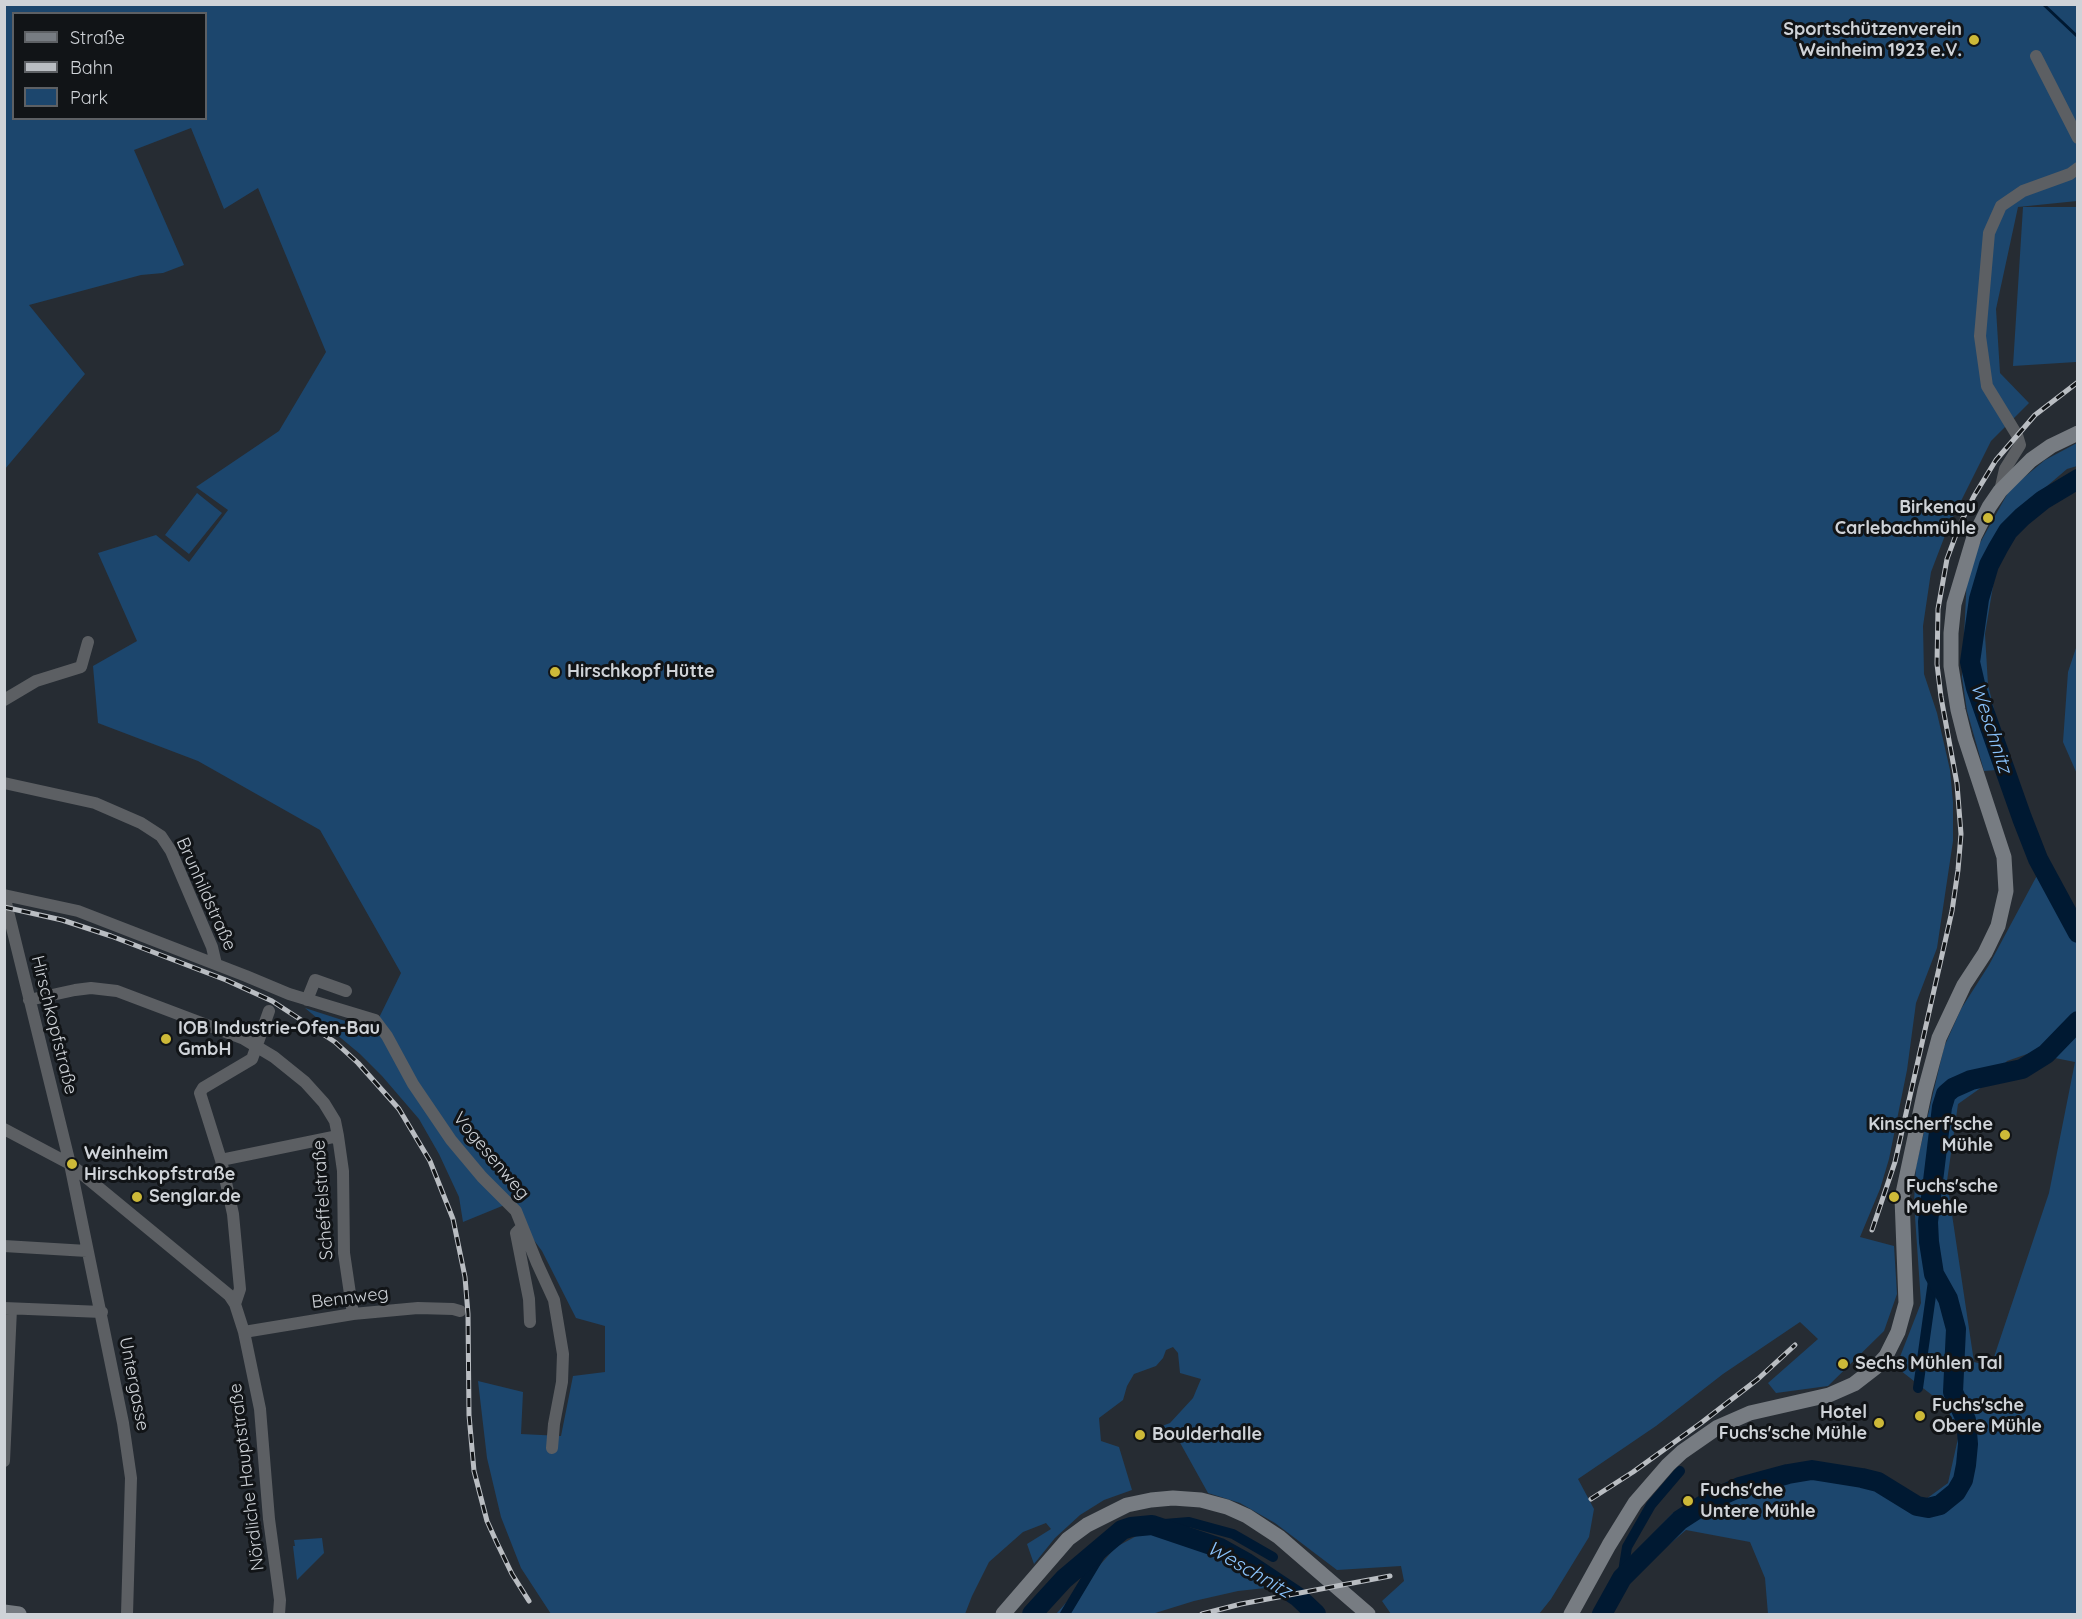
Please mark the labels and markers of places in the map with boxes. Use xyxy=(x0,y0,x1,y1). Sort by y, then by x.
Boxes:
place label: Sportschützenverein Weinheim 1923 e.V. xyxy=(1783,19,1962,62)
marker: Sportschützenverein Weinheim 1923 e.V. xyxy=(1967,33,1981,47)
place label: Birkenau Carlebachmühle xyxy=(1835,497,1976,540)
marker: Birkenau Carlebachmühle xyxy=(1981,511,1995,525)
place label: Hirschkopf Hütte xyxy=(567,661,715,683)
marker: Hirschkopf Hütte xyxy=(548,665,562,679)
place label: IOB Industrie-Ofen-Bau GmbH xyxy=(178,1018,380,1060)
marker: IOB Industrie-Ofen-Bau GmbH xyxy=(159,1032,173,1046)
place label: Kinscherf'sche Mühle xyxy=(1868,1114,1993,1156)
marker: Kinscherf'sche Mühle xyxy=(1998,1128,2012,1142)
place label: Weinheim Hirschkopfstraße xyxy=(84,1143,235,1186)
marker: Weinheim Hirschkopfstraße xyxy=(65,1157,79,1171)
place label: Fuchs'sche Muehle xyxy=(1906,1176,1998,1218)
place label: Senglar.de xyxy=(149,1186,241,1208)
marker: Senglar.de xyxy=(130,1190,144,1204)
marker: Fuchs'sche Muehle xyxy=(1887,1190,1901,1204)
place label: Sechs Mühlen Tal xyxy=(1855,1353,2003,1375)
marker: Sechs Mühlen Tal xyxy=(1836,1357,1850,1371)
place label: Fuchs'sche Obere Mühle xyxy=(1932,1395,2042,1438)
place label: Hotel Fuchs'sche Mühle xyxy=(1719,1402,1867,1444)
marker: Fuchs'sche Obere Mühle xyxy=(1913,1409,1927,1423)
marker: Hotel Fuchs'sche Mühle xyxy=(1872,1416,1886,1430)
place label: Boulderhalle xyxy=(1152,1424,1262,1446)
marker: Boulderhalle xyxy=(1133,1428,1147,1442)
place label: Fuchs'che Untere Mühle xyxy=(1700,1480,1816,1522)
marker: Fuchs'che Untere Mühle xyxy=(1681,1494,1695,1508)

